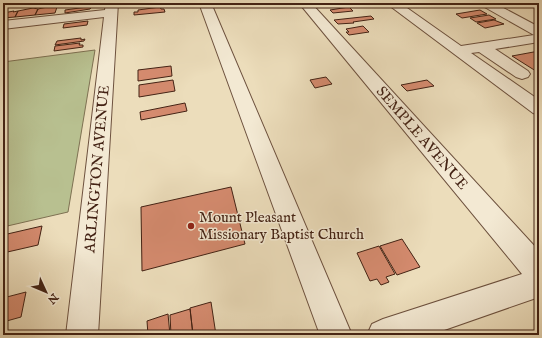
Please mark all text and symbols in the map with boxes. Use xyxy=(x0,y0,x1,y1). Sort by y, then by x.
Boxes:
street label: SEMPLE AVENUE xyxy=(372,82,472,194)
street label: ARLINGTON AVENUE xyxy=(80,84,114,255)
place label: Mount Pleasant Missionary Baptist Church xyxy=(199,208,364,244)
marker: Mount Pleasant Missionary Baptist Church xyxy=(186,221,196,231)
north arrow xyxy=(26,272,66,312)
text: N xyxy=(44,289,62,307)

